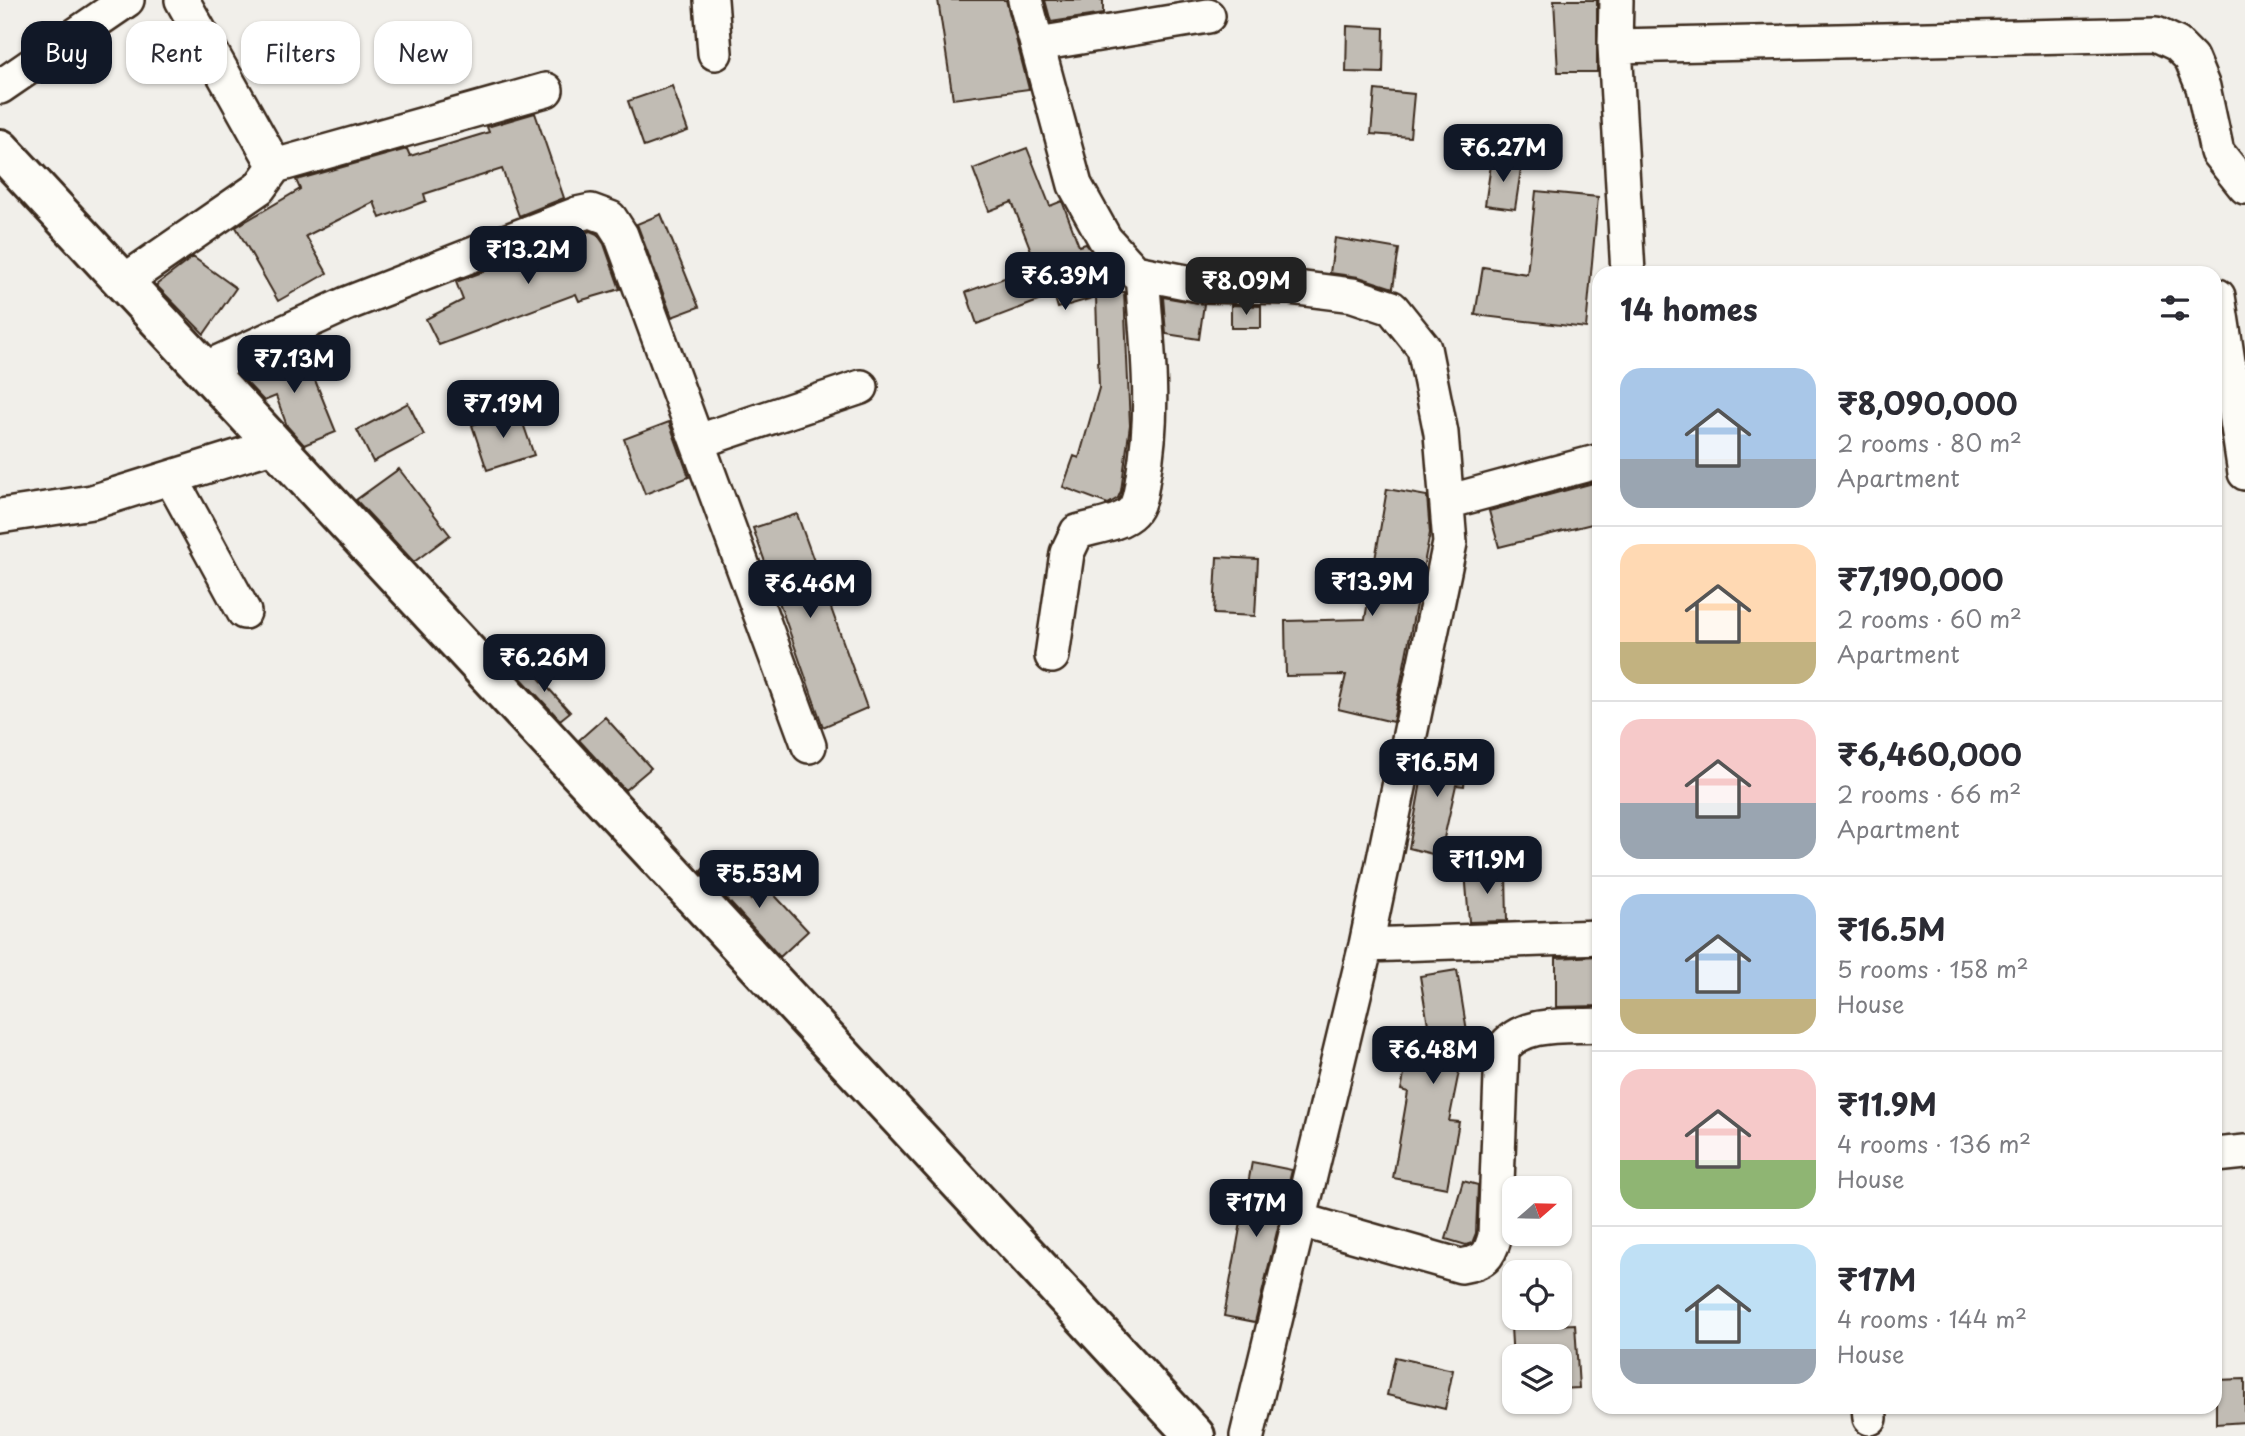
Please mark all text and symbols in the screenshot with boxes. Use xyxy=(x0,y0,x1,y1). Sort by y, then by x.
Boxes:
chip: Buy xyxy=(21,21,112,84)
chip: Rent xyxy=(126,21,227,84)
chip: Filters xyxy=(241,21,360,84)
chip: New xyxy=(374,21,472,84)
pin: ₹6.27M xyxy=(1446,124,1560,184)
text: ₹6.27M xyxy=(1460,129,1546,164)
pin: ₹13.2M xyxy=(471,226,585,286)
text: ₹13.2M xyxy=(486,231,570,266)
pin: ₹6.39M xyxy=(1008,252,1122,312)
text: ₹6.39M xyxy=(1021,257,1109,292)
pin: ₹8.09M xyxy=(1189,258,1303,317)
text: ₹8.09M xyxy=(1201,262,1291,297)
text: 14 homes xyxy=(1620,286,1758,331)
icon: filters xyxy=(2156,289,2194,327)
pin: ₹7.13M xyxy=(237,336,351,395)
text: ₹7.13M xyxy=(253,340,335,375)
pin: ₹7.19M xyxy=(446,380,560,440)
text: ₹8,090,000 xyxy=(1837,380,2018,425)
text: ₹7.19M xyxy=(463,385,543,420)
icon: home xyxy=(1676,396,1760,480)
text: 2 rooms · 80 m² xyxy=(1837,425,2022,460)
text: Apartment xyxy=(1837,460,1960,495)
text: ₹7,190,000 xyxy=(1837,556,2004,601)
pin: ₹13.9M xyxy=(1315,558,1429,618)
pin: ₹6.46M xyxy=(753,560,867,620)
text: ₹13.9M xyxy=(1331,563,1413,598)
text: ₹6.46M xyxy=(764,565,856,600)
icon: home xyxy=(1676,572,1760,656)
text: 2 rooms · 60 m² xyxy=(1837,601,2022,636)
pin: ₹6.26M xyxy=(487,634,601,694)
text: Apartment xyxy=(1837,636,1960,671)
text: ₹6.26M xyxy=(499,639,589,674)
text: ₹6,460,000 xyxy=(1837,731,2022,776)
pin: ₹16.5M xyxy=(1380,740,1494,799)
text: ₹16.5M xyxy=(1395,744,1479,779)
icon: home xyxy=(1676,747,1760,831)
text: 2 rooms · 66 m² xyxy=(1837,776,2021,811)
text: Apartment xyxy=(1837,811,1960,846)
pin: ₹11.9M xyxy=(1430,836,1544,896)
text: ₹11.9M xyxy=(1449,841,1525,876)
pin: ₹5.53M xyxy=(702,850,816,910)
text: ₹5.53M xyxy=(716,855,802,890)
text: ₹16.5M xyxy=(1837,906,1946,951)
icon: home xyxy=(1676,922,1760,1006)
text: 5 rooms · 158 m² xyxy=(1837,951,2029,986)
text: House xyxy=(1837,986,1904,1021)
pin: ₹6.48M xyxy=(1376,1026,1490,1086)
text: ₹6.48M xyxy=(1388,1031,1478,1066)
text: ₹11.9M xyxy=(1837,1081,1937,1126)
icon: home xyxy=(1676,1097,1760,1181)
text: 4 rooms · 136 m² xyxy=(1837,1126,2031,1161)
text: House xyxy=(1837,1161,1904,1196)
north arrow xyxy=(1502,1176,1572,1246)
map controls xyxy=(1502,1176,1572,1414)
pin: ₹17M xyxy=(1215,1180,1297,1239)
text: ₹17M xyxy=(1226,1184,1286,1219)
text: ₹17M xyxy=(1837,1256,1916,1301)
button: locate xyxy=(1502,1260,1572,1330)
icon: home xyxy=(1676,1272,1760,1356)
text: 4 rooms · 144 m² xyxy=(1837,1301,2027,1336)
text: House xyxy=(1837,1336,1904,1371)
button: layers xyxy=(1502,1344,1572,1414)

